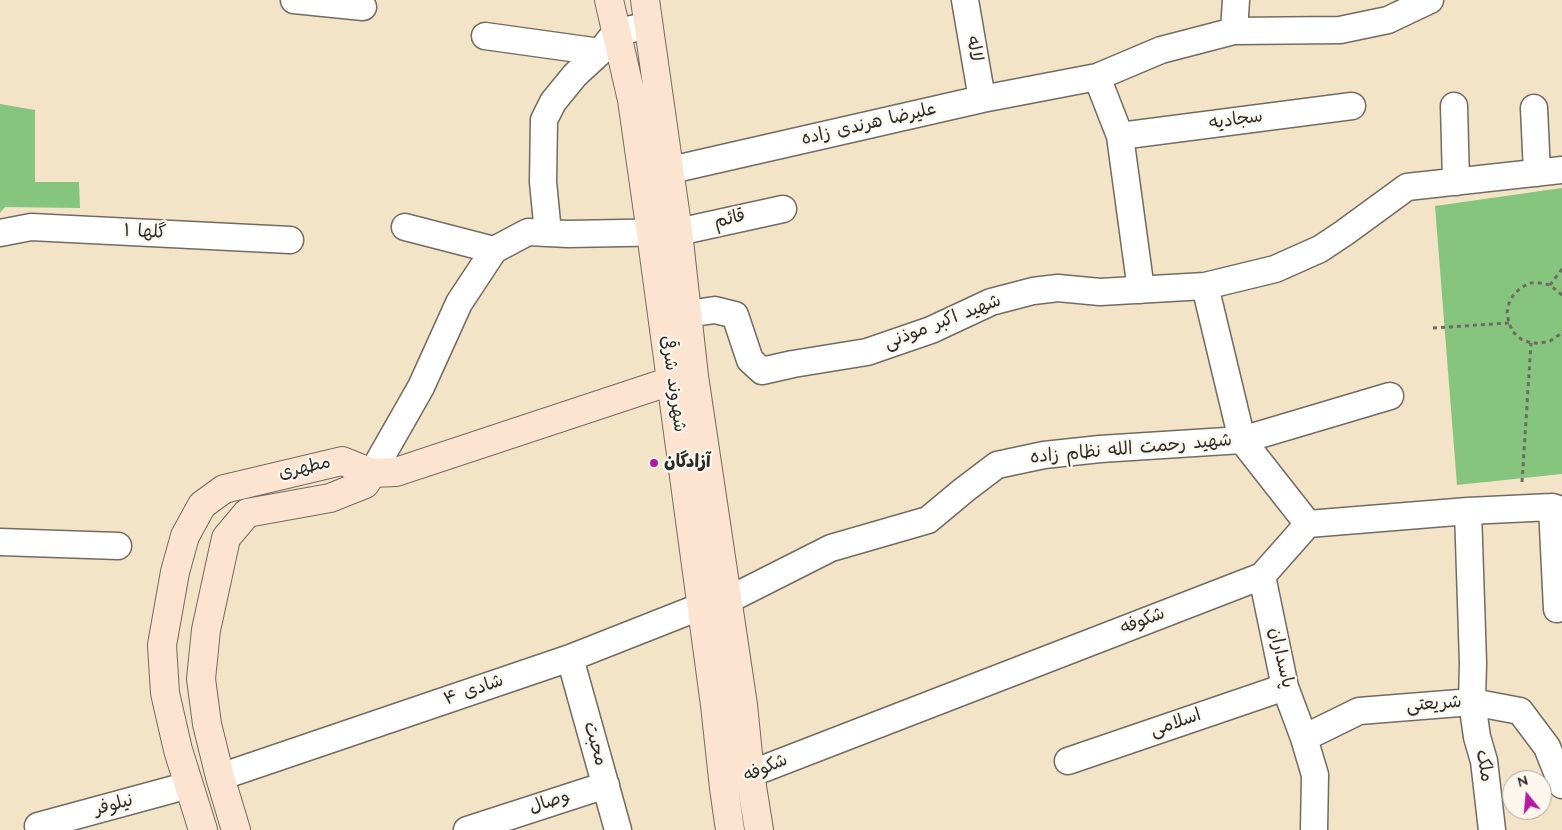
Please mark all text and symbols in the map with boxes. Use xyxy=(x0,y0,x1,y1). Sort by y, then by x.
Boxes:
street label: لاله xyxy=(960,35,986,63)
street label: علیرضا هرندی زاده xyxy=(799,99,939,151)
street label: سجادیه xyxy=(1208,107,1264,135)
street label: قائم xyxy=(712,206,748,234)
street label: گلها ۱ xyxy=(123,221,167,245)
street label: شهید اکبر موذنی xyxy=(882,291,1004,355)
street label: شهروند شرقی xyxy=(655,334,689,434)
street label: شهید رحمت الله نظام زاده xyxy=(1029,430,1233,470)
place label: آزادگان xyxy=(664,452,711,474)
street label: مطهری xyxy=(277,453,333,485)
marker: آزادگان xyxy=(648,457,660,469)
street label: شکوفه xyxy=(1118,604,1168,640)
street label: پاسداران xyxy=(1263,626,1297,690)
street label: شادی ۴ xyxy=(441,671,507,711)
street label: شریعتی xyxy=(1406,692,1462,718)
street label: اسلامی xyxy=(1148,705,1204,743)
street label: محبت xyxy=(577,720,611,768)
street label: ملک xyxy=(1470,748,1496,784)
street label: شکوفه xyxy=(741,750,791,788)
north arrow xyxy=(1502,770,1552,820)
text: N xyxy=(1516,771,1530,792)
street label: وصال xyxy=(527,786,573,820)
street label: نیلوفر xyxy=(92,791,136,821)

